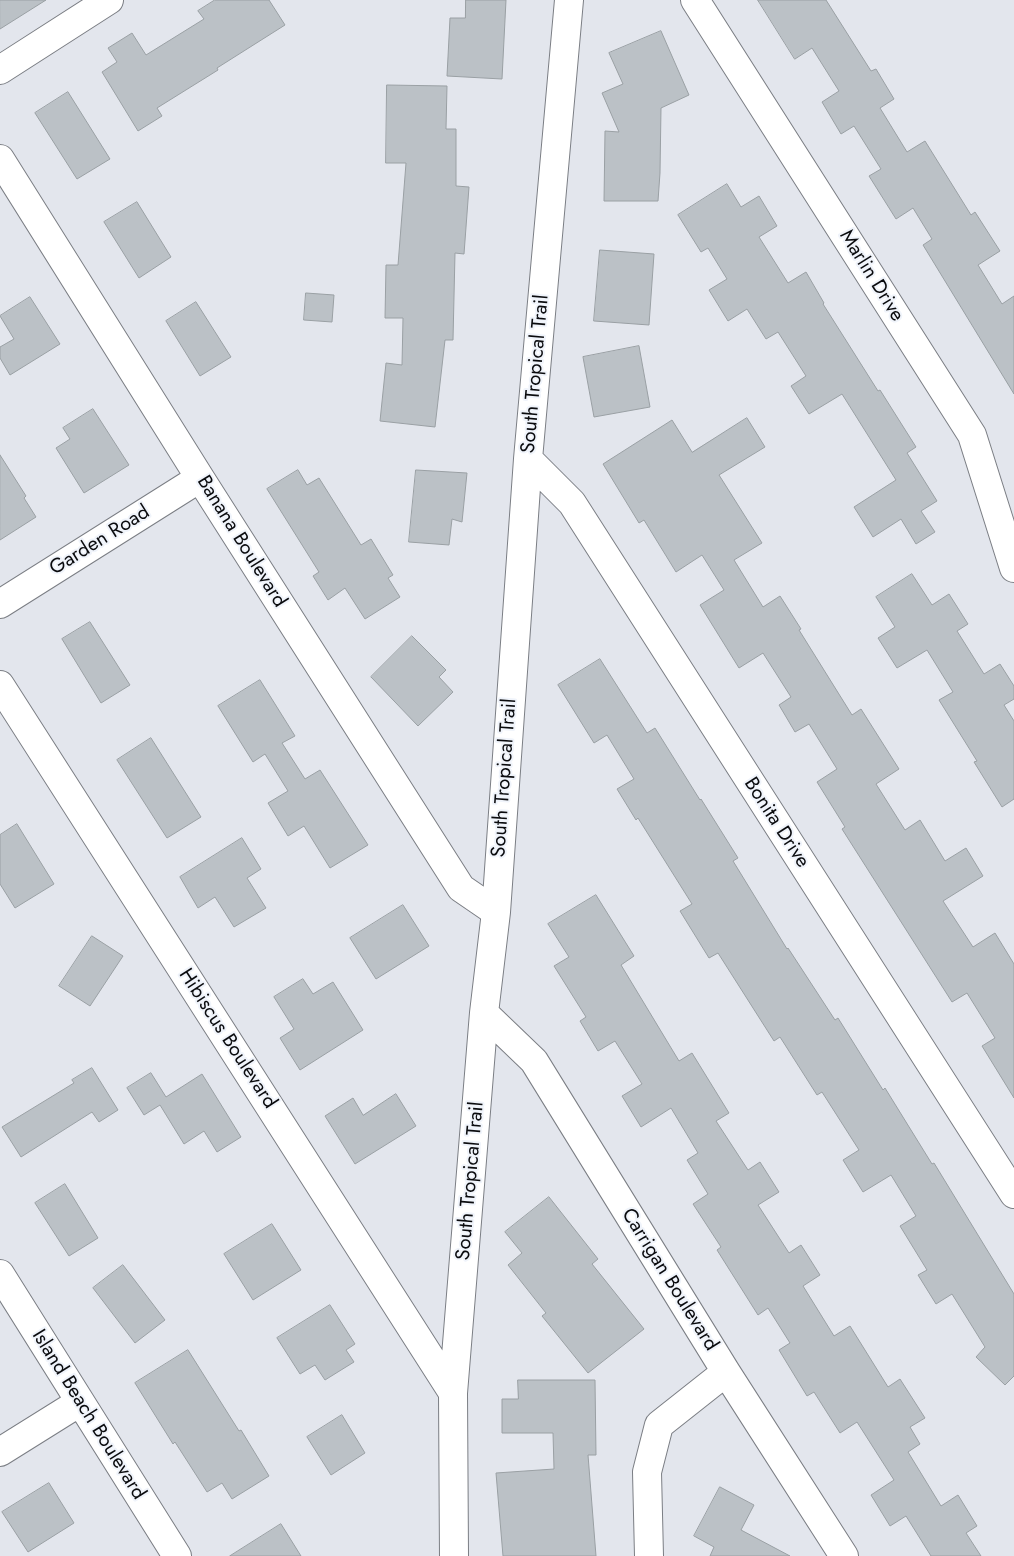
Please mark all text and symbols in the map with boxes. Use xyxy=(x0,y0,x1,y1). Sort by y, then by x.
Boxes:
street label: Marlin Drive xyxy=(833,226,909,326)
street label: South Tropical Trail xyxy=(517,294,555,454)
street label: Banana Boulevard xyxy=(191,472,291,612)
street label: Garden Road xyxy=(46,501,154,581)
street label: South Tropical Trail xyxy=(487,698,523,858)
street label: Bonita Drive xyxy=(738,773,814,873)
street label: Hibiscus Boulevard xyxy=(173,964,281,1114)
street label: South Tropical Trail xyxy=(452,1101,490,1261)
street label: Carrigan Boulevard xyxy=(615,1204,723,1356)
street label: Island Beach Boulevard xyxy=(26,1325,150,1505)

